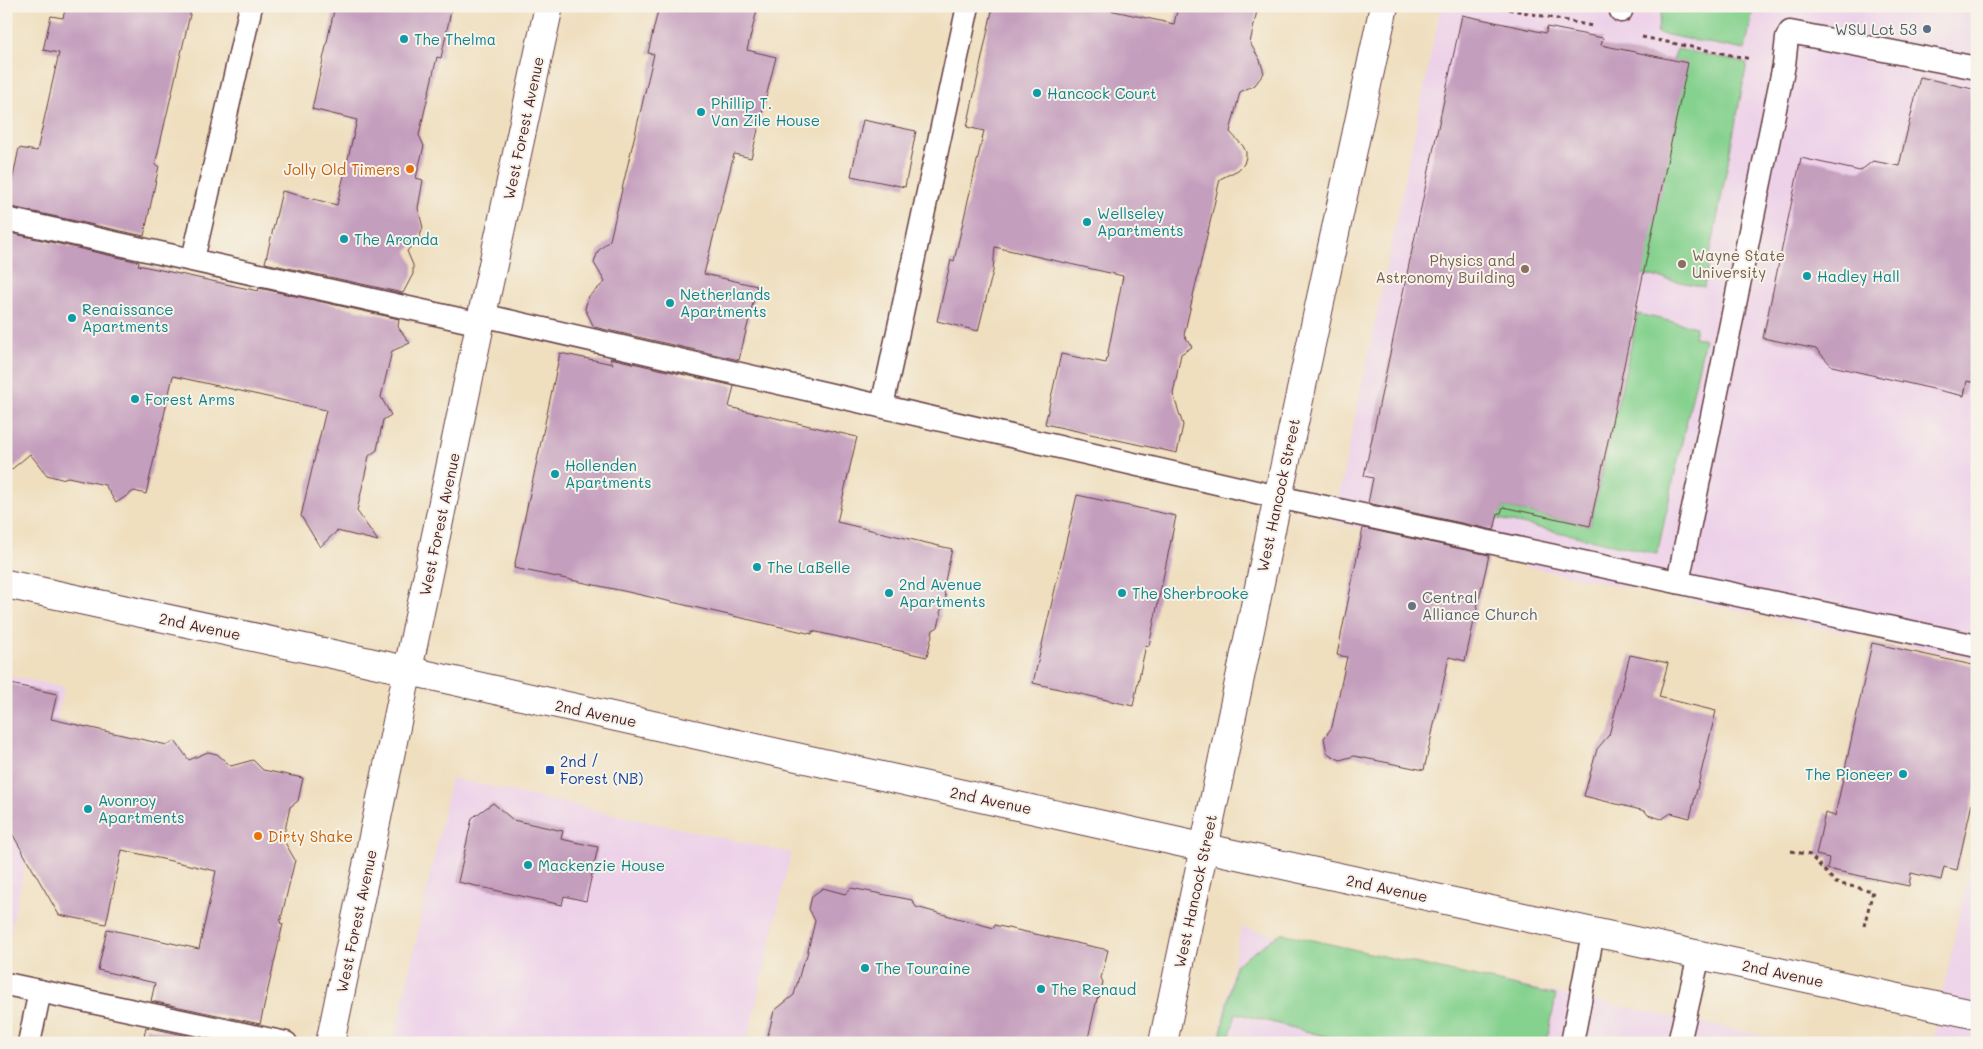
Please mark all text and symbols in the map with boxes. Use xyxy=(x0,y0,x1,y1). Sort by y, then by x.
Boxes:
place label: WSU Lot 53 xyxy=(1835,19,1917,39)
marker: WSU Lot 53 xyxy=(1921,23,1933,35)
place label: The Thelma xyxy=(414,29,496,49)
marker: The Thelma xyxy=(398,33,410,45)
street label: West Forest Avenue xyxy=(498,55,548,201)
place label: Hancock Court xyxy=(1047,83,1157,103)
marker: Hancock Court xyxy=(1031,87,1043,99)
place label: Phillip T. Van Zile House xyxy=(711,93,820,130)
marker: Phillip T. Van Zile House xyxy=(695,106,707,118)
place label: Jolly Old Timers xyxy=(284,159,400,179)
marker: Jolly Old Timers xyxy=(404,163,416,175)
place label: Wellseley Apartments xyxy=(1097,203,1184,240)
marker: Wellseley Apartments xyxy=(1081,216,1093,228)
place label: The Aronda xyxy=(354,229,439,249)
marker: The Aronda xyxy=(338,233,350,245)
place label: Wayne State University xyxy=(1692,245,1785,282)
place label: Physics and Astronomy Building xyxy=(1376,250,1515,287)
marker: Wayne State University xyxy=(1676,258,1688,270)
marker: Physics and Astronomy Building xyxy=(1519,263,1531,275)
place label: Hadley Hall xyxy=(1817,266,1900,286)
marker: Hadley Hall xyxy=(1801,270,1813,282)
place label: Netherlands Apartments xyxy=(680,284,770,321)
marker: Netherlands Apartments xyxy=(664,297,676,309)
place label: Renaissance Apartments xyxy=(82,299,174,336)
marker: Renaissance Apartments xyxy=(66,312,78,324)
place label: Forest Arms xyxy=(145,389,235,409)
marker: Forest Arms xyxy=(129,393,141,405)
street label: West Hancock Street xyxy=(1252,416,1304,574)
street label: West Forest Avenue xyxy=(414,451,464,597)
place label: Hollenden Apartments xyxy=(565,455,652,492)
marker: Hollenden Apartments xyxy=(549,468,561,480)
place label: The LaBelle xyxy=(767,557,851,577)
marker: The LaBelle xyxy=(751,561,763,573)
place label: 2nd Avenue Apartments xyxy=(899,574,986,611)
place label: The Sherbrooke xyxy=(1132,583,1249,603)
marker: 2nd Avenue Apartments xyxy=(883,587,895,599)
marker: The Sherbrooke xyxy=(1116,587,1128,599)
place label: Central Alliance Church xyxy=(1422,587,1537,624)
marker: Central Alliance Church xyxy=(1406,600,1418,612)
street label: 2nd Avenue xyxy=(157,608,243,644)
street label: 2nd Avenue xyxy=(553,695,639,731)
place label: 2nd / Forest (NB) xyxy=(560,751,643,788)
marker: 2nd / Forest (NB) xyxy=(544,764,556,776)
place label: The Pioneer xyxy=(1805,764,1893,784)
marker: The Pioneer xyxy=(1897,768,1909,780)
street label: 2nd Avenue xyxy=(948,782,1034,818)
place label: Avonroy Apartments xyxy=(98,790,185,827)
marker: Avonroy Apartments xyxy=(82,803,94,815)
street label: West Hancock Street xyxy=(1169,812,1221,970)
place label: Dirty Shake xyxy=(268,826,353,846)
marker: Dirty Shake xyxy=(252,830,264,842)
street label: West Forest Avenue xyxy=(331,848,381,994)
place label: Mackenzie House xyxy=(538,855,665,875)
marker: Mackenzie House xyxy=(522,859,534,871)
street label: 2nd Avenue xyxy=(1344,870,1430,906)
street label: 2nd Avenue xyxy=(1740,955,1826,991)
place label: The Touraine xyxy=(875,958,970,978)
marker: The Touraine xyxy=(859,962,871,974)
place label: The Renaud xyxy=(1051,979,1136,999)
marker: The Renaud xyxy=(1035,983,1047,995)

